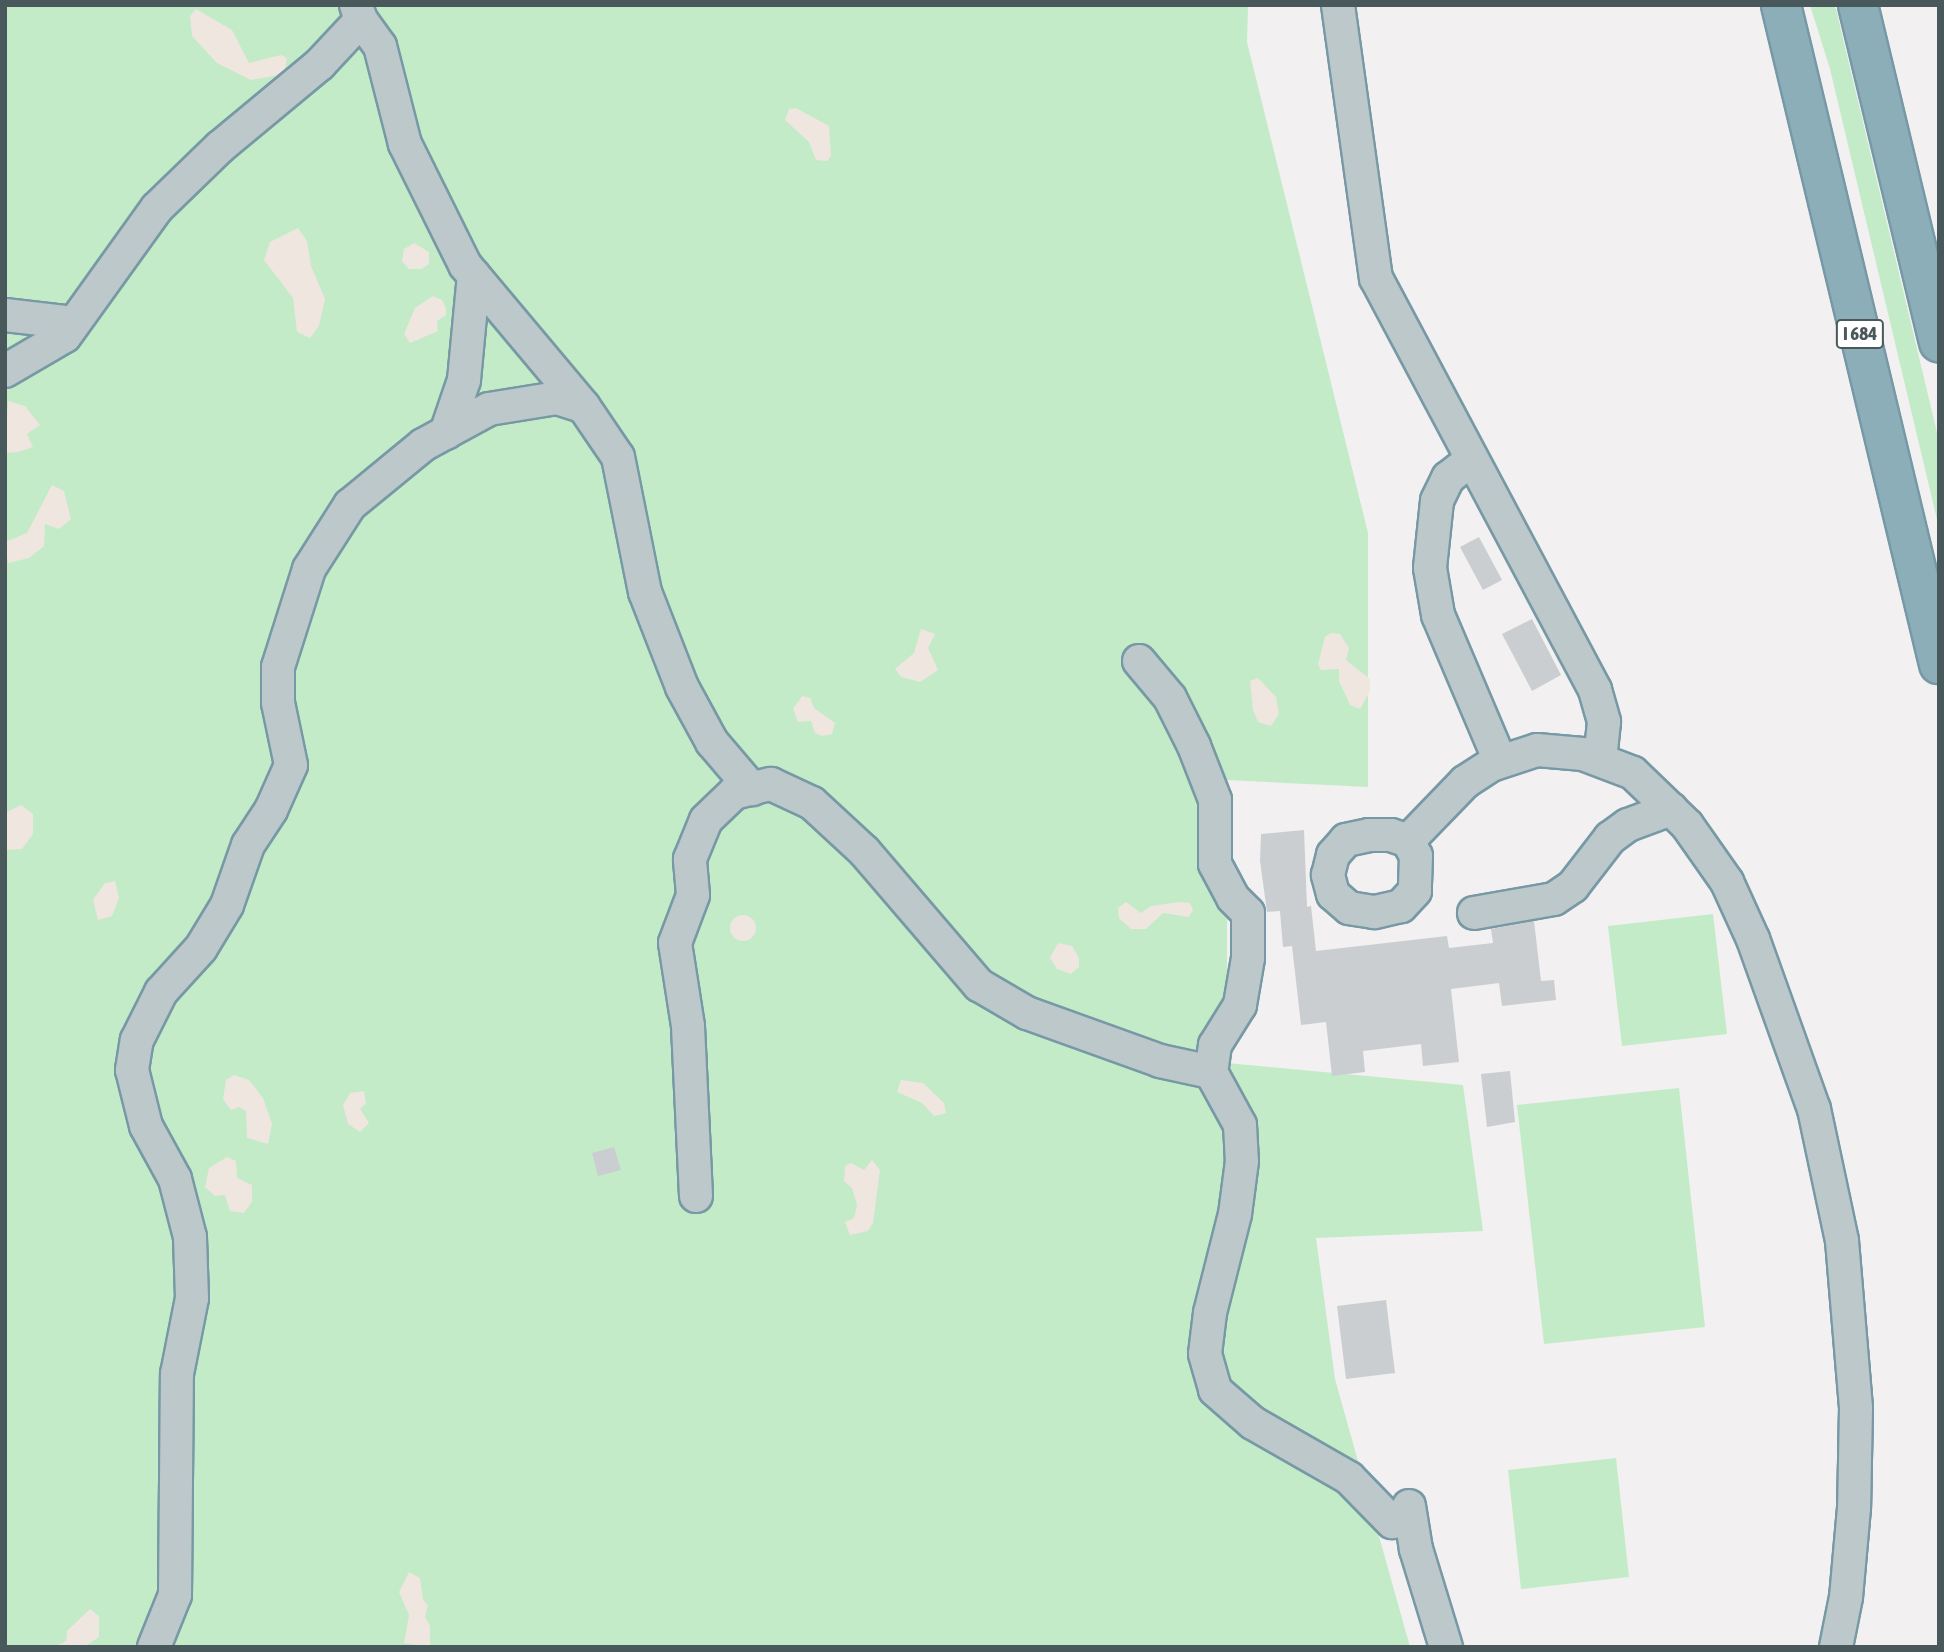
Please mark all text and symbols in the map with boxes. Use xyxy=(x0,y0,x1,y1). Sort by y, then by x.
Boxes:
road number: I 684 xyxy=(1836,318,1884,350)

